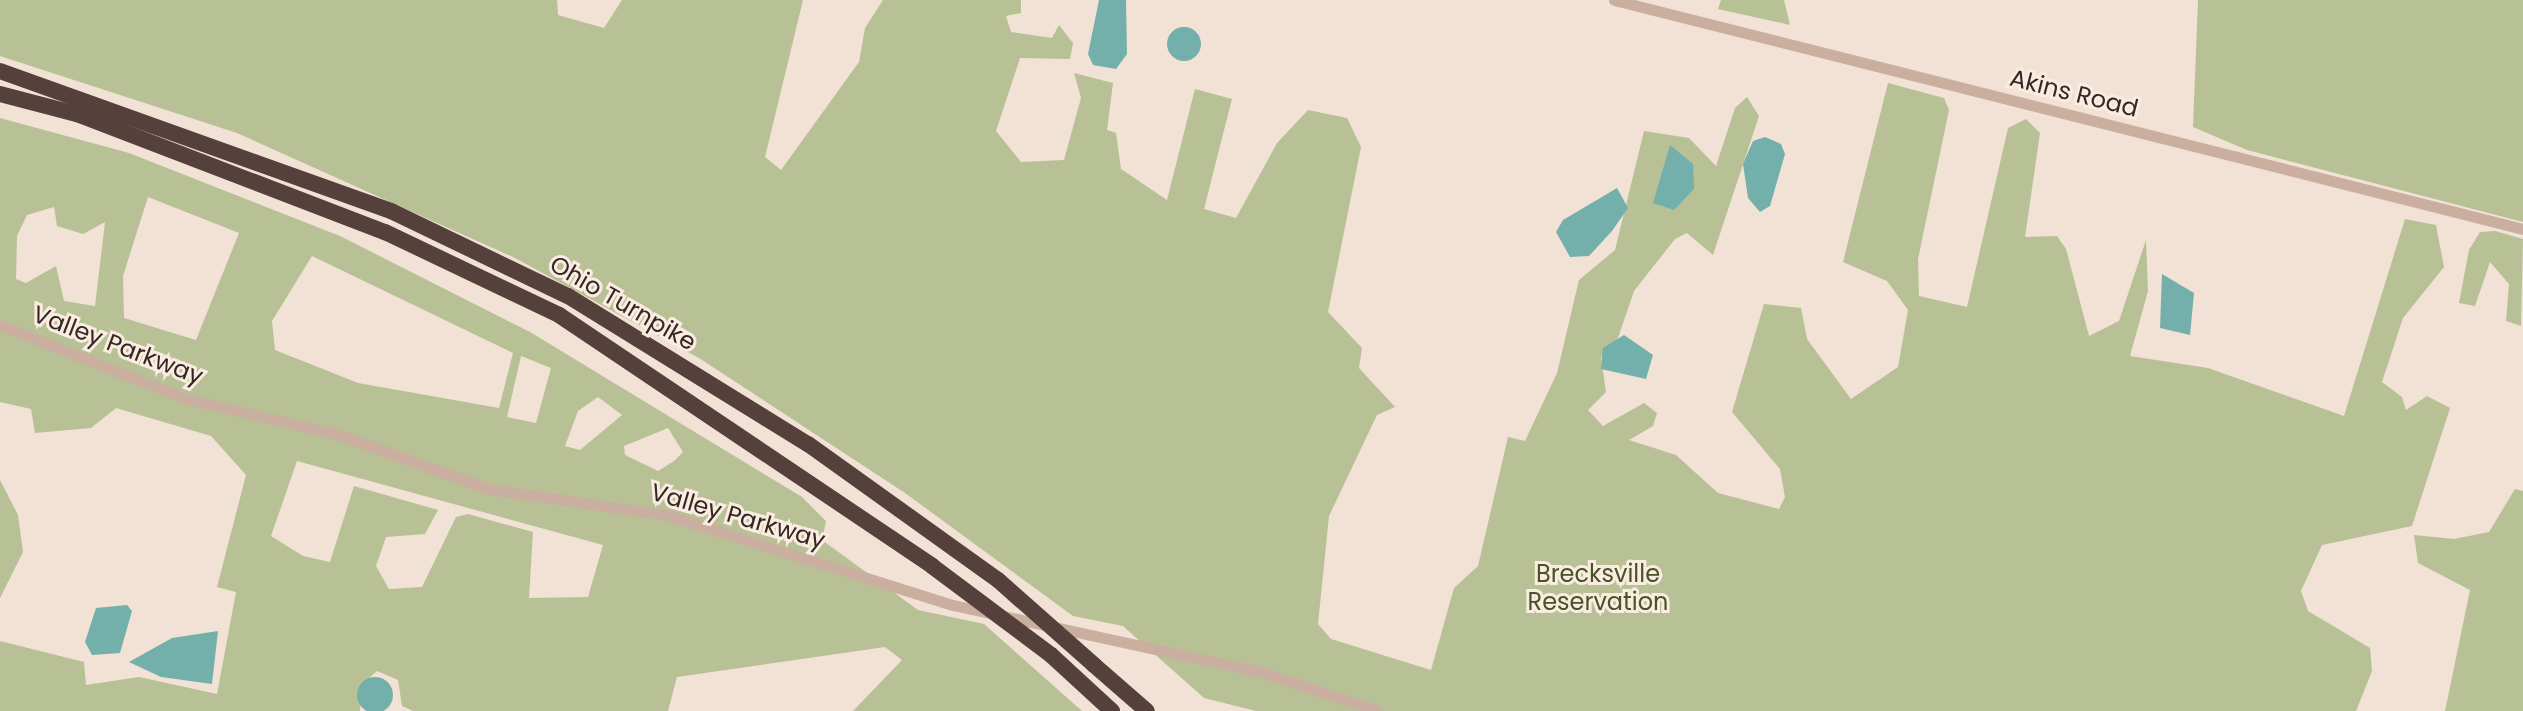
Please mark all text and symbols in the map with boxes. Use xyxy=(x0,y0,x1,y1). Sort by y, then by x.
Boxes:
street label: Akins Road xyxy=(2007,63,2141,123)
street label: Ohio Turnpike xyxy=(545,250,701,356)
street label: Valley Parkway xyxy=(29,299,207,391)
street label: Valley Parkway xyxy=(648,477,828,555)
park label: Brecksville Reservation xyxy=(1528,560,1668,616)

